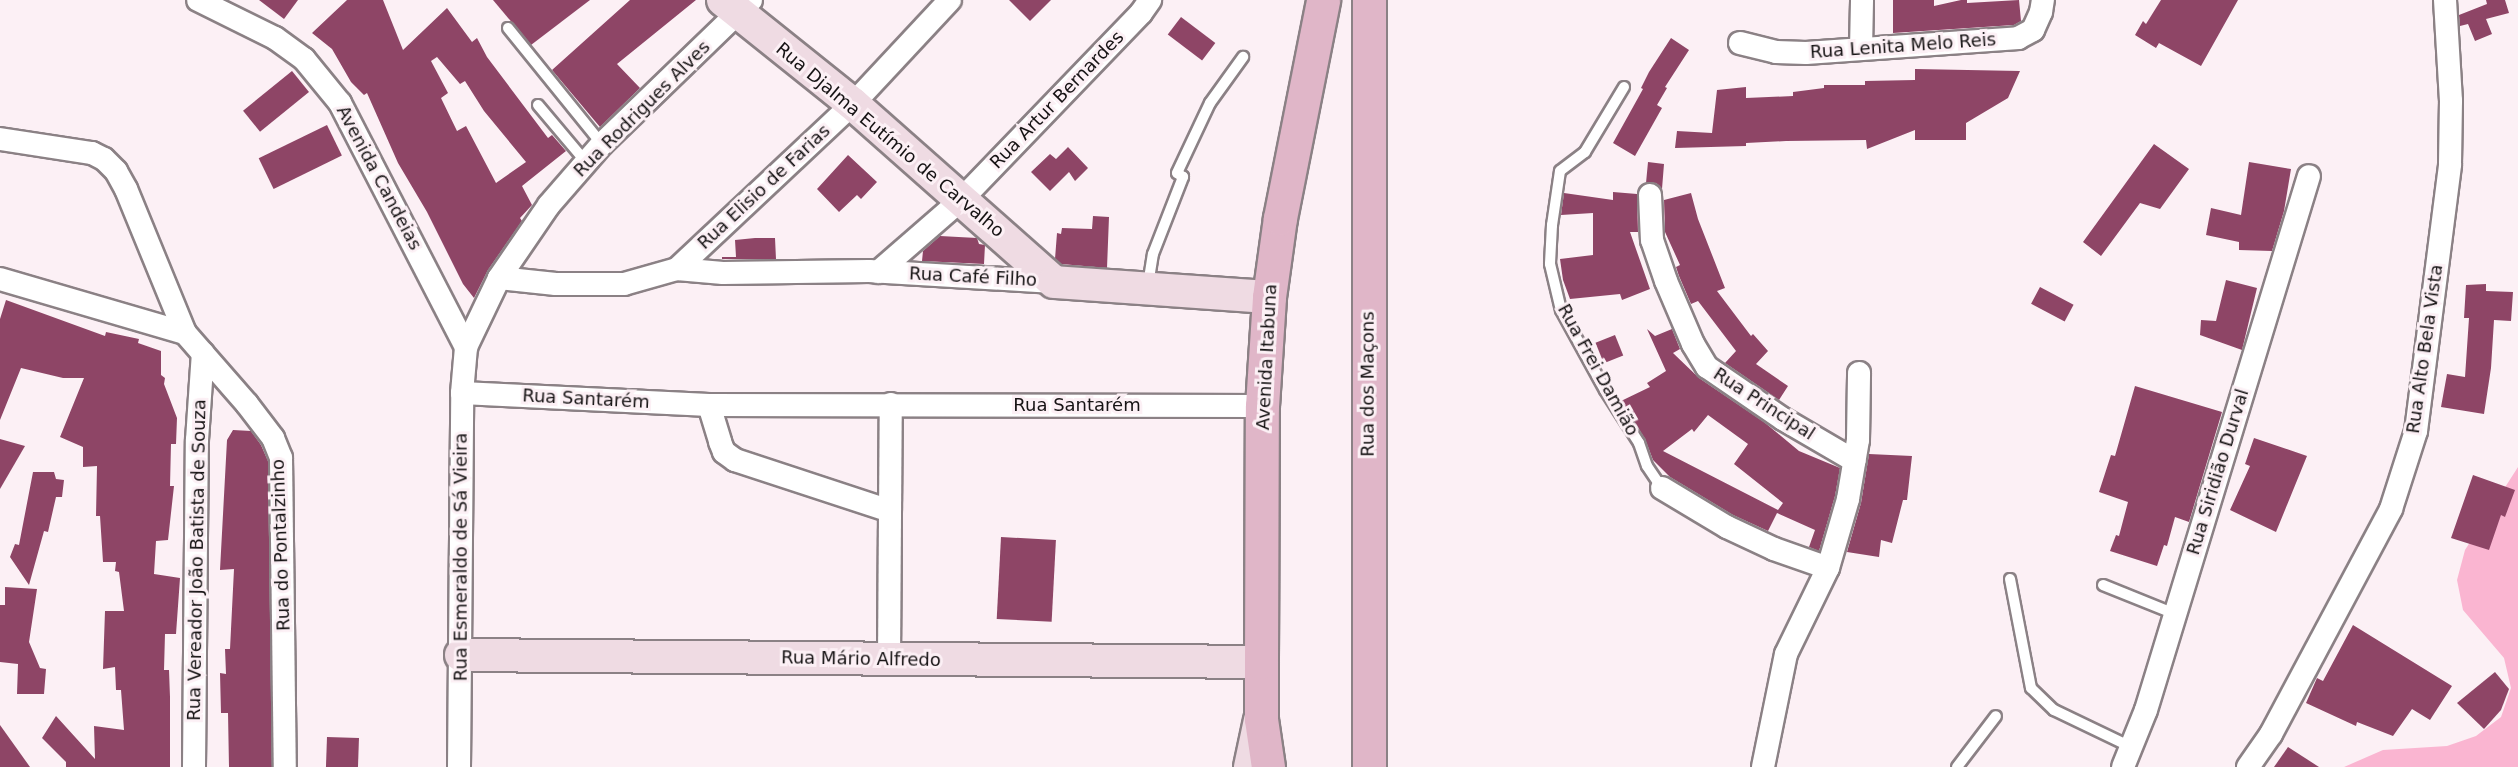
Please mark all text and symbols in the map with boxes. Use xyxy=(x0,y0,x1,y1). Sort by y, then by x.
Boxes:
street label: Rua Artur Bernardes xyxy=(986,27,1128,173)
street label: Rua Lenita Melo Reis xyxy=(1809,29,1997,63)
street label: Rua Rodrigues Alves xyxy=(569,36,715,182)
street label: Rua Djalma Eutímio de Carvalho xyxy=(771,38,1009,242)
street label: Avenida Candeias xyxy=(332,102,426,254)
street label: Rua Elisio de Farias xyxy=(693,120,835,254)
street label: Rua Café Filho xyxy=(908,263,1038,291)
street label: Rua Alto Bela Vista xyxy=(2402,263,2448,435)
street label: Avenida Itabuna xyxy=(1252,283,1282,431)
street label: Rua Frei Damião xyxy=(1553,300,1643,440)
street label: Rua dos Maçons xyxy=(1357,311,1379,457)
street label: Rua Principal xyxy=(1709,363,1819,445)
street label: Rua Santarém xyxy=(522,385,650,413)
street label: Rua Siridião Durval xyxy=(2182,386,2254,558)
street label: Rua Santarém xyxy=(1013,394,1141,416)
street label: Rua Vereador João Batista de Souza xyxy=(183,399,211,721)
street label: Rua Esmeraldo de Sá Vieira xyxy=(450,433,472,681)
street label: Rua do Pontalzinho xyxy=(267,459,295,631)
street label: Rua Mário Alfredo xyxy=(781,647,941,671)

